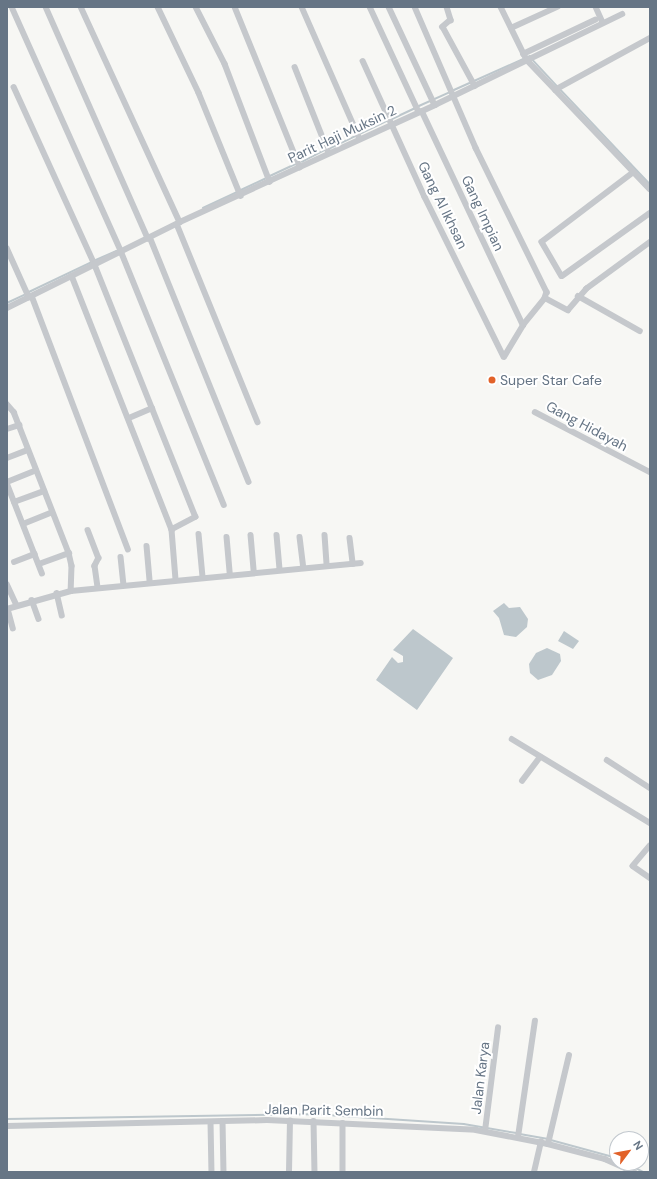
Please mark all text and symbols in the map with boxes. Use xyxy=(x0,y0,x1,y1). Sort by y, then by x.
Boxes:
street label: Parit Haji Muksin 2 xyxy=(285,102,399,166)
street label: Gang Al Ikhsan xyxy=(415,159,471,251)
street label: Gang Impian xyxy=(458,173,508,253)
place label: Super Star Cafe xyxy=(500,372,602,388)
marker: Super Star Cafe xyxy=(487,375,497,385)
street label: Gang Hidayah xyxy=(543,397,631,455)
street label: Jalan Karya xyxy=(467,1041,493,1115)
street label: Jalan Parit Sembin xyxy=(264,1101,384,1119)
north arrow xyxy=(609,1131,649,1171)
text: N xyxy=(630,1138,646,1152)

